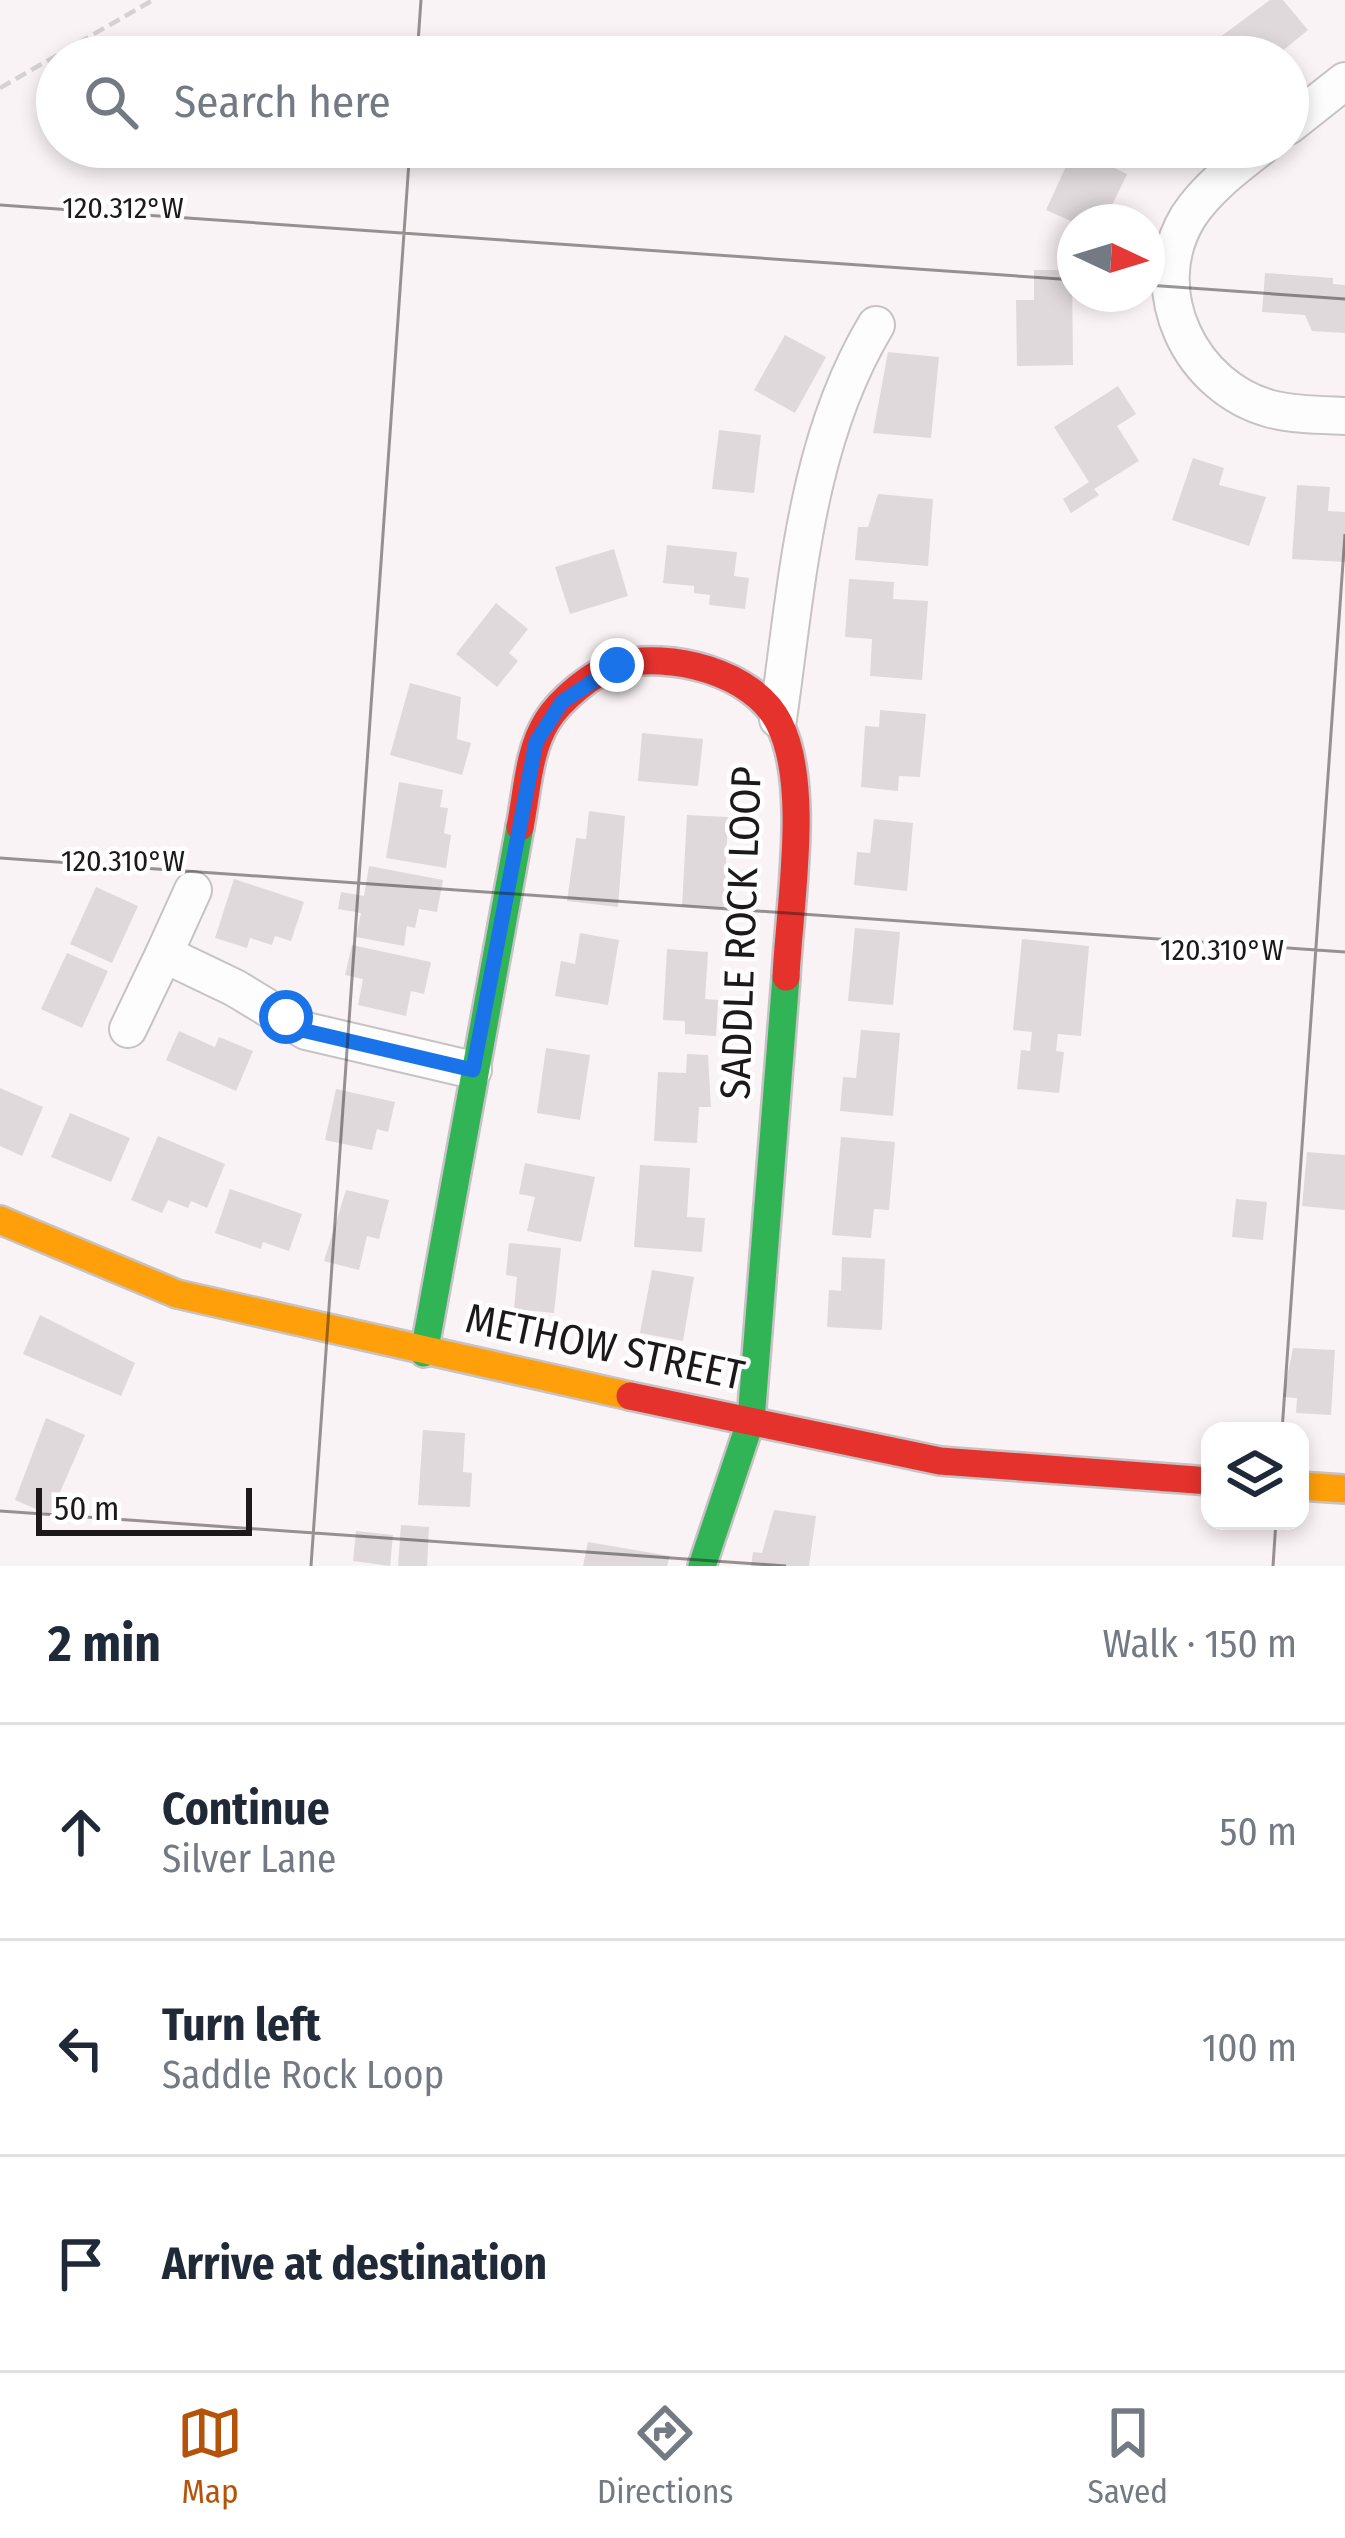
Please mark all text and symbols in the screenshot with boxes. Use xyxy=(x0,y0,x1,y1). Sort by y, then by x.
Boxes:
search box xyxy=(36,36,1309,168)
icon: search xyxy=(78,69,144,135)
text: Search here xyxy=(174,75,391,129)
text: 120.312°W xyxy=(62,190,184,226)
north arrow xyxy=(1057,204,1165,312)
route end xyxy=(590,638,644,692)
street label: SADDLE ROCK LOOP xyxy=(710,766,772,1100)
text: 120.310°W xyxy=(61,843,185,879)
text: 120.310°W xyxy=(1160,932,1284,968)
route start xyxy=(259,990,313,1044)
street label: METHOW STREET xyxy=(461,1293,749,1401)
map controls xyxy=(1201,1422,1309,1530)
button: layers xyxy=(1201,1422,1309,1530)
scale bar xyxy=(36,1482,252,1535)
text: 50 m xyxy=(54,1489,119,1529)
text: 2 min xyxy=(48,1613,161,1675)
text: Walk · 150 m xyxy=(1103,1621,1297,1667)
text: Continue xyxy=(162,1782,330,1836)
icon: ahead xyxy=(48,1799,114,1865)
text: 50 m xyxy=(1220,1809,1297,1855)
text: Silver Lane xyxy=(162,1836,336,1882)
text: Turn left xyxy=(162,1998,321,2052)
icon: left xyxy=(48,2015,114,2081)
text: 100 m xyxy=(1202,2025,1297,2071)
text: Saddle Rock Loop xyxy=(162,2052,444,2098)
icon: arrive xyxy=(48,2231,114,2297)
text: Arrive at destination xyxy=(162,2237,547,2291)
tab: Map xyxy=(177,2400,243,2512)
tab: Directions xyxy=(597,2400,733,2512)
tab: Saved xyxy=(1087,2400,1168,2512)

